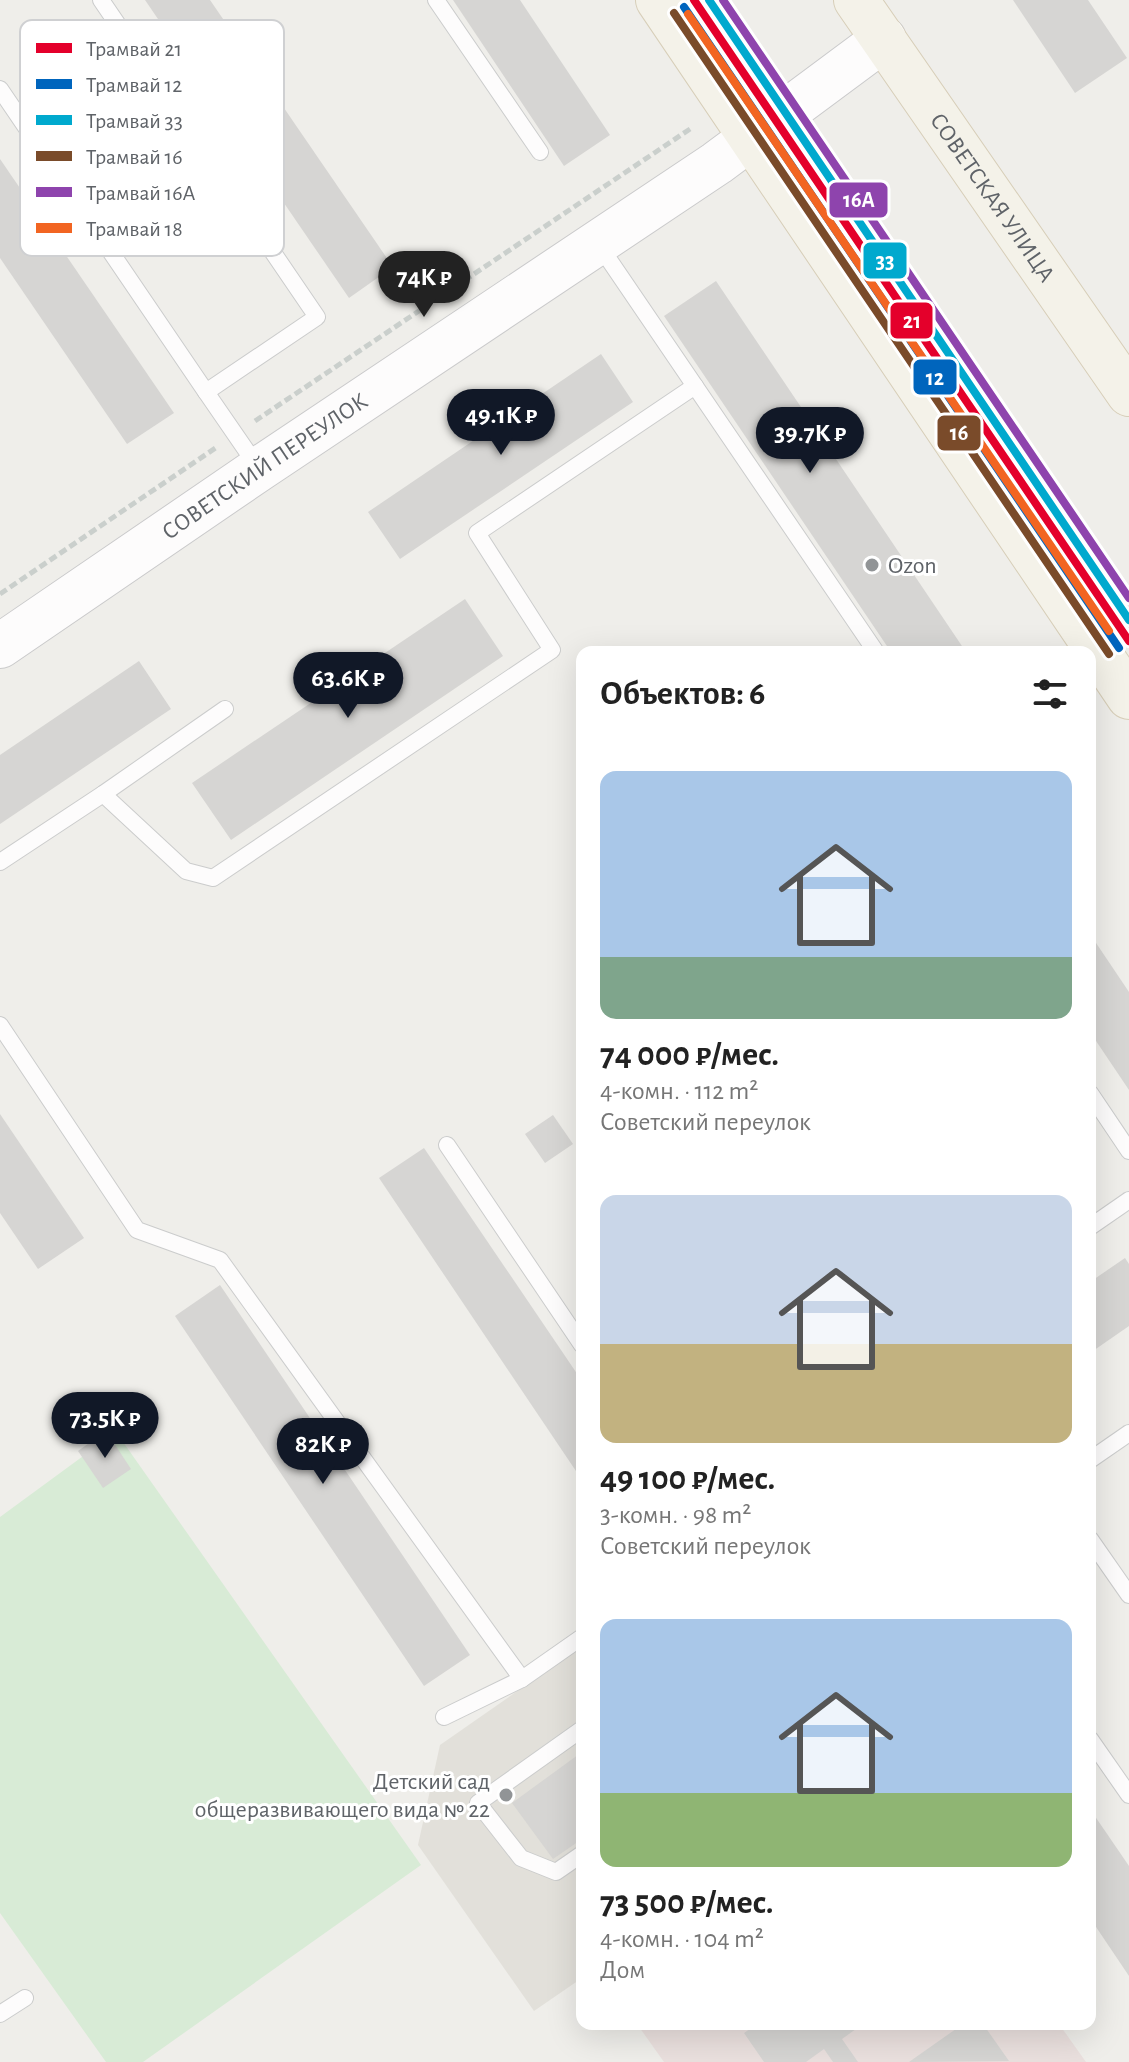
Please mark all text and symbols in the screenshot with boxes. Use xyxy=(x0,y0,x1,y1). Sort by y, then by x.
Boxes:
legend xyxy=(20,20,284,256)
text: Трамвай 21 xyxy=(86,38,182,60)
text: Трамвай 12 xyxy=(86,74,182,96)
street label: СОВЕТСКАЯ УЛИЦА xyxy=(925,109,1059,287)
text: Трамвай 33 xyxy=(86,110,183,132)
text: Трамвай 16 xyxy=(86,146,183,168)
line badge: 16А xyxy=(828,181,889,219)
text: Трамвай 16А xyxy=(86,182,195,204)
text: 16А xyxy=(843,189,875,211)
text: Трамвай 18 xyxy=(86,218,183,240)
line badge: 33 xyxy=(862,241,908,280)
text: 33 xyxy=(876,250,894,272)
pin: 74K ₽ xyxy=(368,251,480,319)
text: 74K ₽ xyxy=(396,264,452,290)
line badge: 21 xyxy=(889,301,934,340)
text: 21 xyxy=(903,310,921,332)
line badge: 12 xyxy=(912,358,958,396)
text: 12 xyxy=(926,367,944,389)
street label: СОВЕТСКИЙ ПЕРЕУЛОК xyxy=(158,389,372,545)
pin: 49.1K ₽ xyxy=(427,389,575,457)
text: 49.1K ₽ xyxy=(465,402,537,428)
pin: 39.7K ₽ xyxy=(736,407,884,475)
line badge: 16 xyxy=(936,414,982,452)
text: 39.7K ₽ xyxy=(774,420,846,446)
text: 16 xyxy=(950,422,968,444)
place label: Ozon xyxy=(888,554,937,578)
marker: Ozon xyxy=(863,556,881,574)
pin: 63.6K ₽ xyxy=(274,652,422,720)
text: 63.6K ₽ xyxy=(311,665,385,691)
icon: filters xyxy=(1028,672,1072,716)
text: Объектов: 6 xyxy=(600,677,765,711)
icon: home xyxy=(764,823,908,967)
text: 74 000 ₽/мес. xyxy=(600,1038,779,1072)
text: 4-комн. · 112 m² xyxy=(600,1078,758,1104)
text: Советский переулок xyxy=(600,1109,811,1135)
icon: home xyxy=(764,1247,908,1391)
pin: 73.5K ₽ xyxy=(31,1392,179,1460)
text: 73.5K ₽ xyxy=(70,1405,140,1431)
pin: 82K ₽ xyxy=(267,1418,379,1486)
text: 82K ₽ xyxy=(295,1431,351,1457)
text: 49 100 ₽/мес. xyxy=(600,1462,775,1496)
text: 3-комн. · 98 m² xyxy=(600,1502,751,1528)
text: Советский переулок xyxy=(600,1533,811,1559)
icon: home xyxy=(764,1671,908,1815)
place label: Детский сад общеразвивающего вида № 22 xyxy=(195,1770,490,1822)
marker: Детский сад общеразвивающего вида № 22 xyxy=(497,1786,515,1804)
text: 73 500 ₽/мес. xyxy=(600,1886,773,1920)
text: 4-комн. · 104 m² xyxy=(600,1926,764,1952)
text: Дом xyxy=(600,1957,645,1983)

